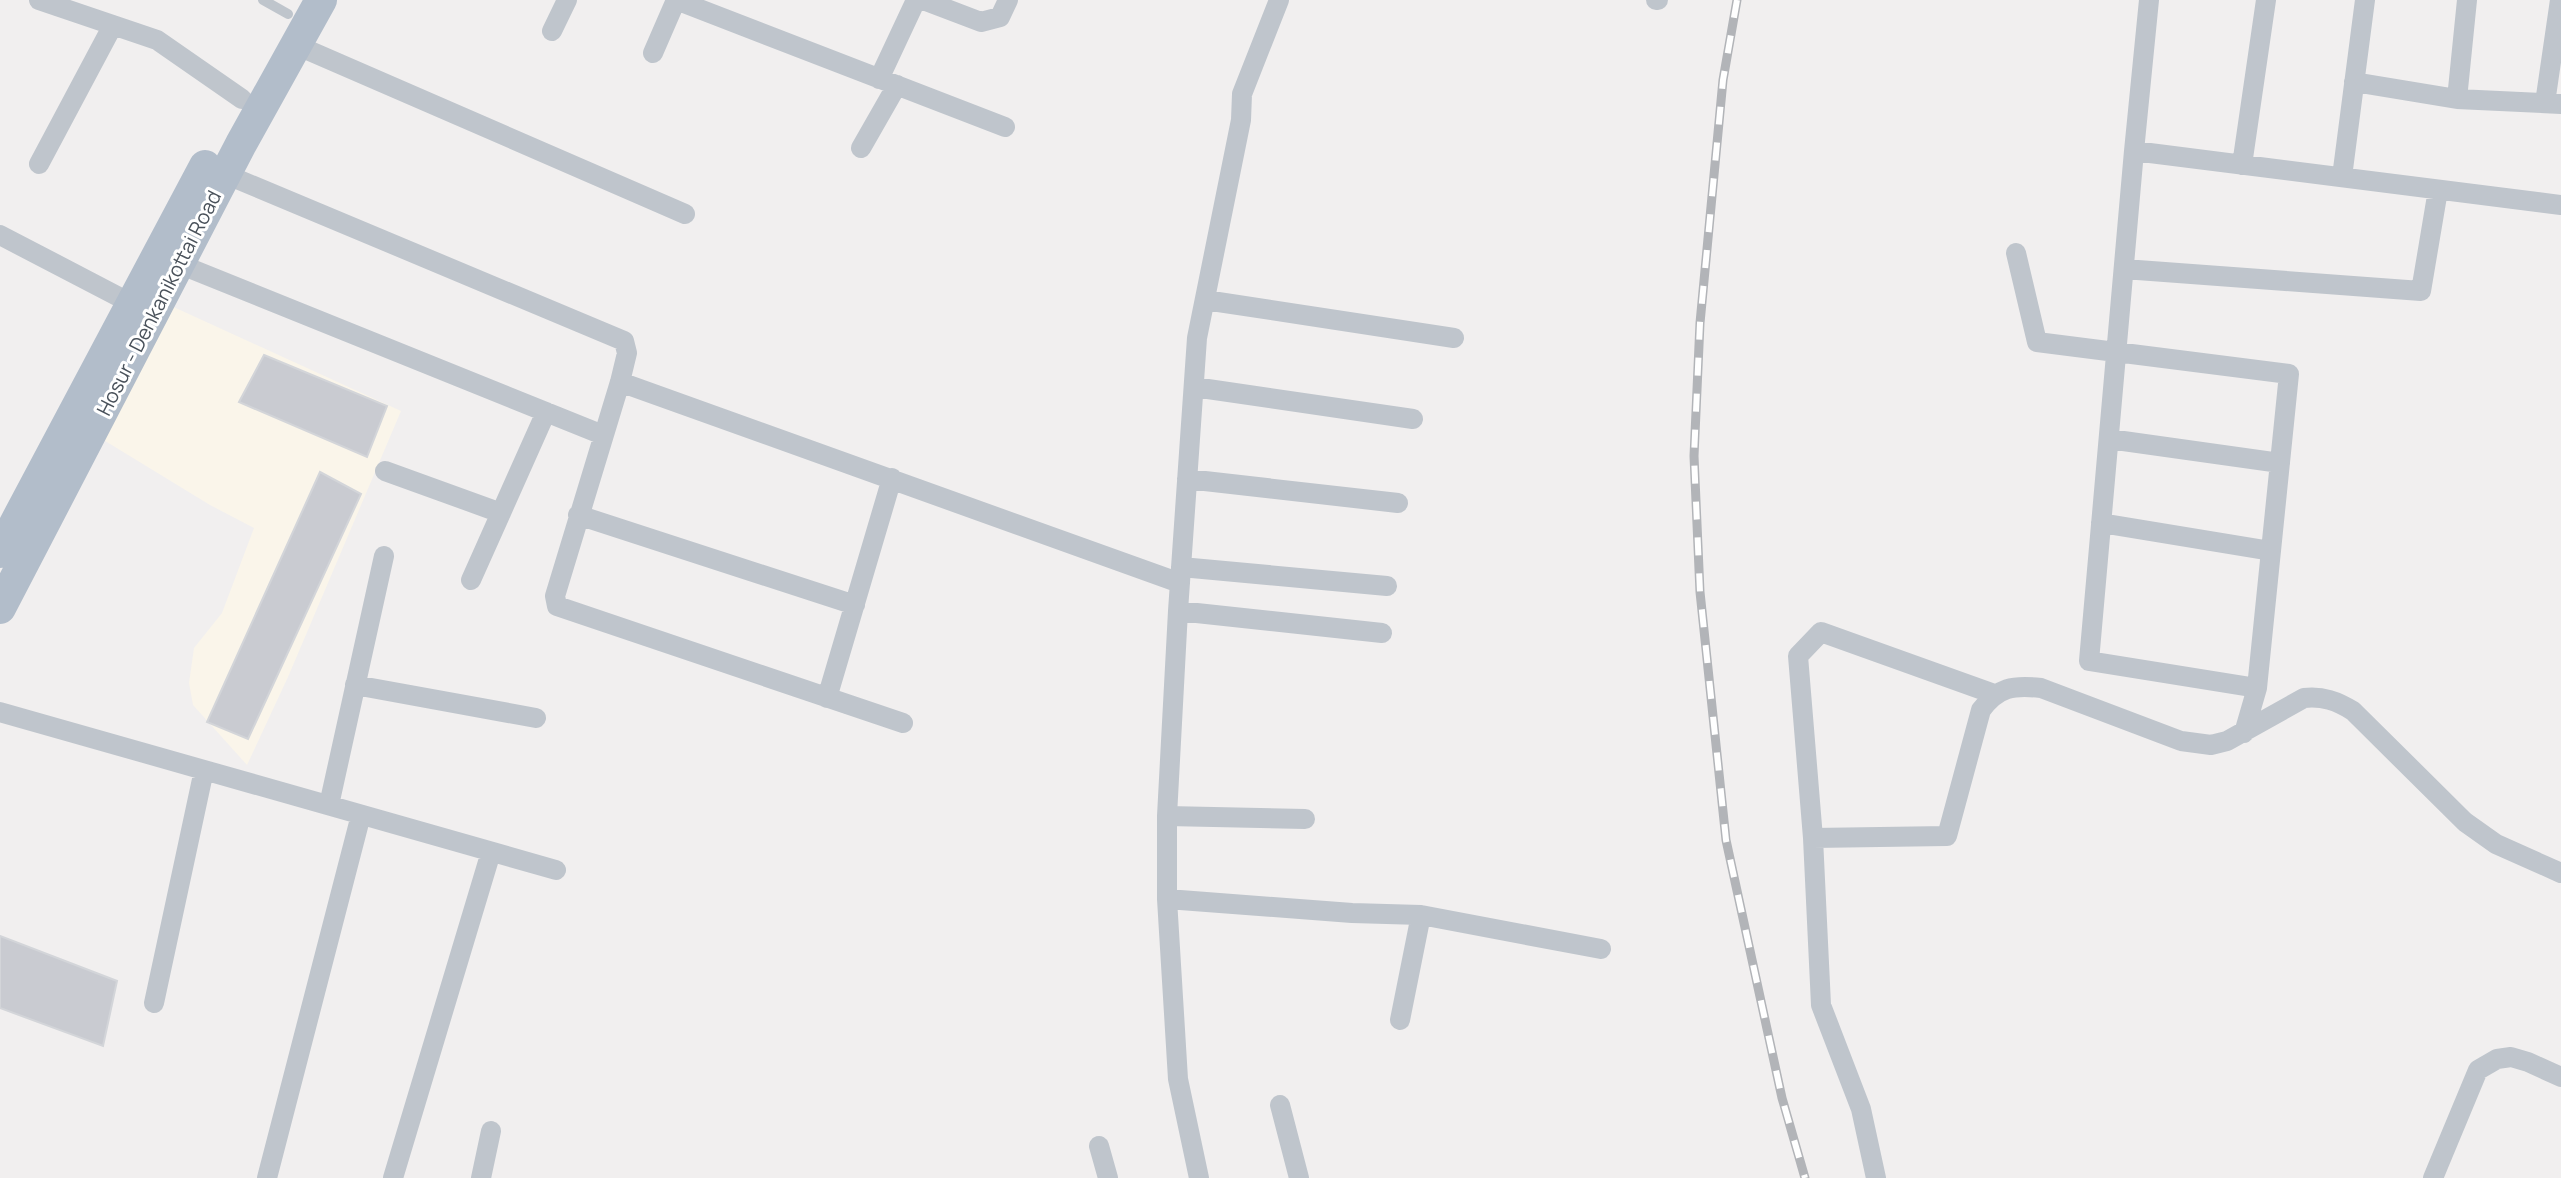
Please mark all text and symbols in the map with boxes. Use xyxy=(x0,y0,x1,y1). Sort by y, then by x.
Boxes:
street label: Hosur - Denkanikottai Road xyxy=(90,186,227,420)

